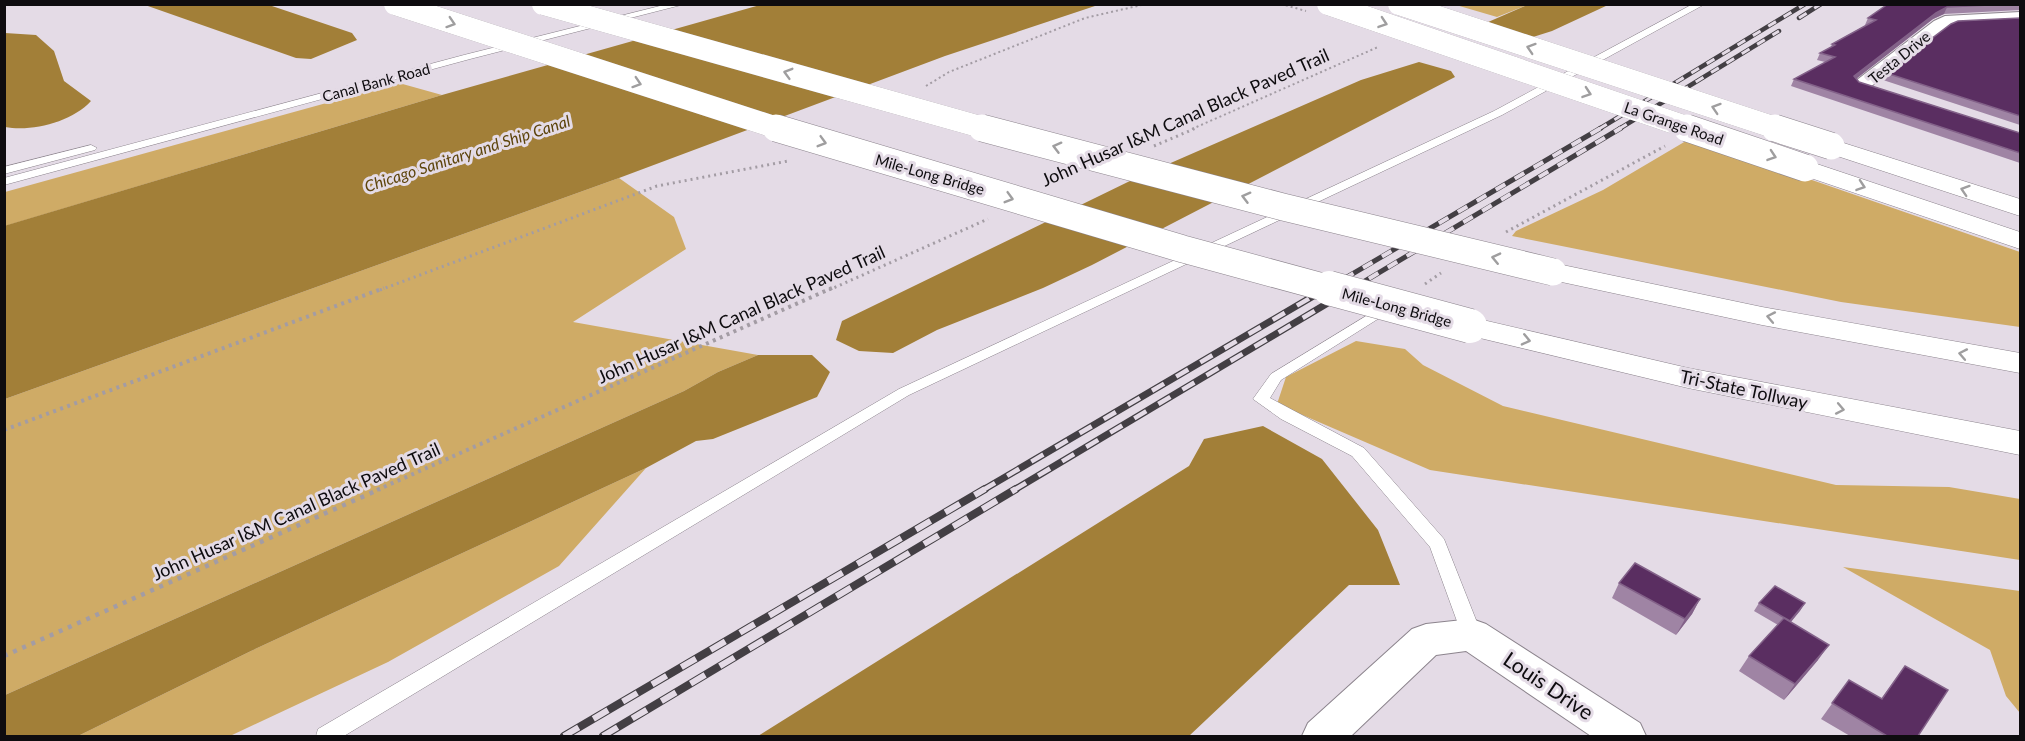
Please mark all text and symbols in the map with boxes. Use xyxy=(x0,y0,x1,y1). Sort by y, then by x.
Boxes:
one-way arrow xyxy=(445,15,456,28)
one-way arrow xyxy=(1377,16,1388,29)
street label: Testa Drive xyxy=(1865,27,1933,87)
one-way arrow xyxy=(1526,42,1537,55)
street label: John Husar I&M Canal Black Paved Trail xyxy=(1038,43,1332,191)
street label: Canal Bank Road xyxy=(320,59,432,105)
one-way arrow xyxy=(783,68,794,80)
one-way arrow xyxy=(631,75,642,88)
one-way arrow xyxy=(1581,86,1592,99)
street label: La Grange Road xyxy=(1622,98,1726,148)
one-way arrow xyxy=(1711,103,1722,116)
water label: Chicago Sanitary and Ship Canal xyxy=(362,111,573,195)
one-way arrow xyxy=(816,135,827,147)
one-way arrow xyxy=(1052,142,1062,155)
one-way arrow xyxy=(1766,149,1777,162)
street label: Mile-Long Bridge xyxy=(873,150,987,198)
one-way arrow xyxy=(1855,179,1865,192)
one-way arrow xyxy=(1960,185,1971,197)
one-way arrow xyxy=(1003,191,1014,203)
one-way arrow xyxy=(1241,192,1251,205)
street label: John Husar I&M Canal Black Paved Trail xyxy=(594,240,888,388)
one-way arrow xyxy=(1492,253,1502,266)
street label: Mile-Long Bridge xyxy=(1340,284,1454,330)
one-way arrow xyxy=(1766,311,1776,324)
one-way arrow xyxy=(1521,332,1531,345)
one-way arrow xyxy=(1958,348,1968,361)
street label: Tri-State Tollway xyxy=(1678,365,1811,413)
one-way arrow xyxy=(1835,401,1845,414)
street label: John Husar I&M Canal Black Paved Trail xyxy=(149,437,443,585)
street label: Louis Drive xyxy=(1499,646,1599,724)

